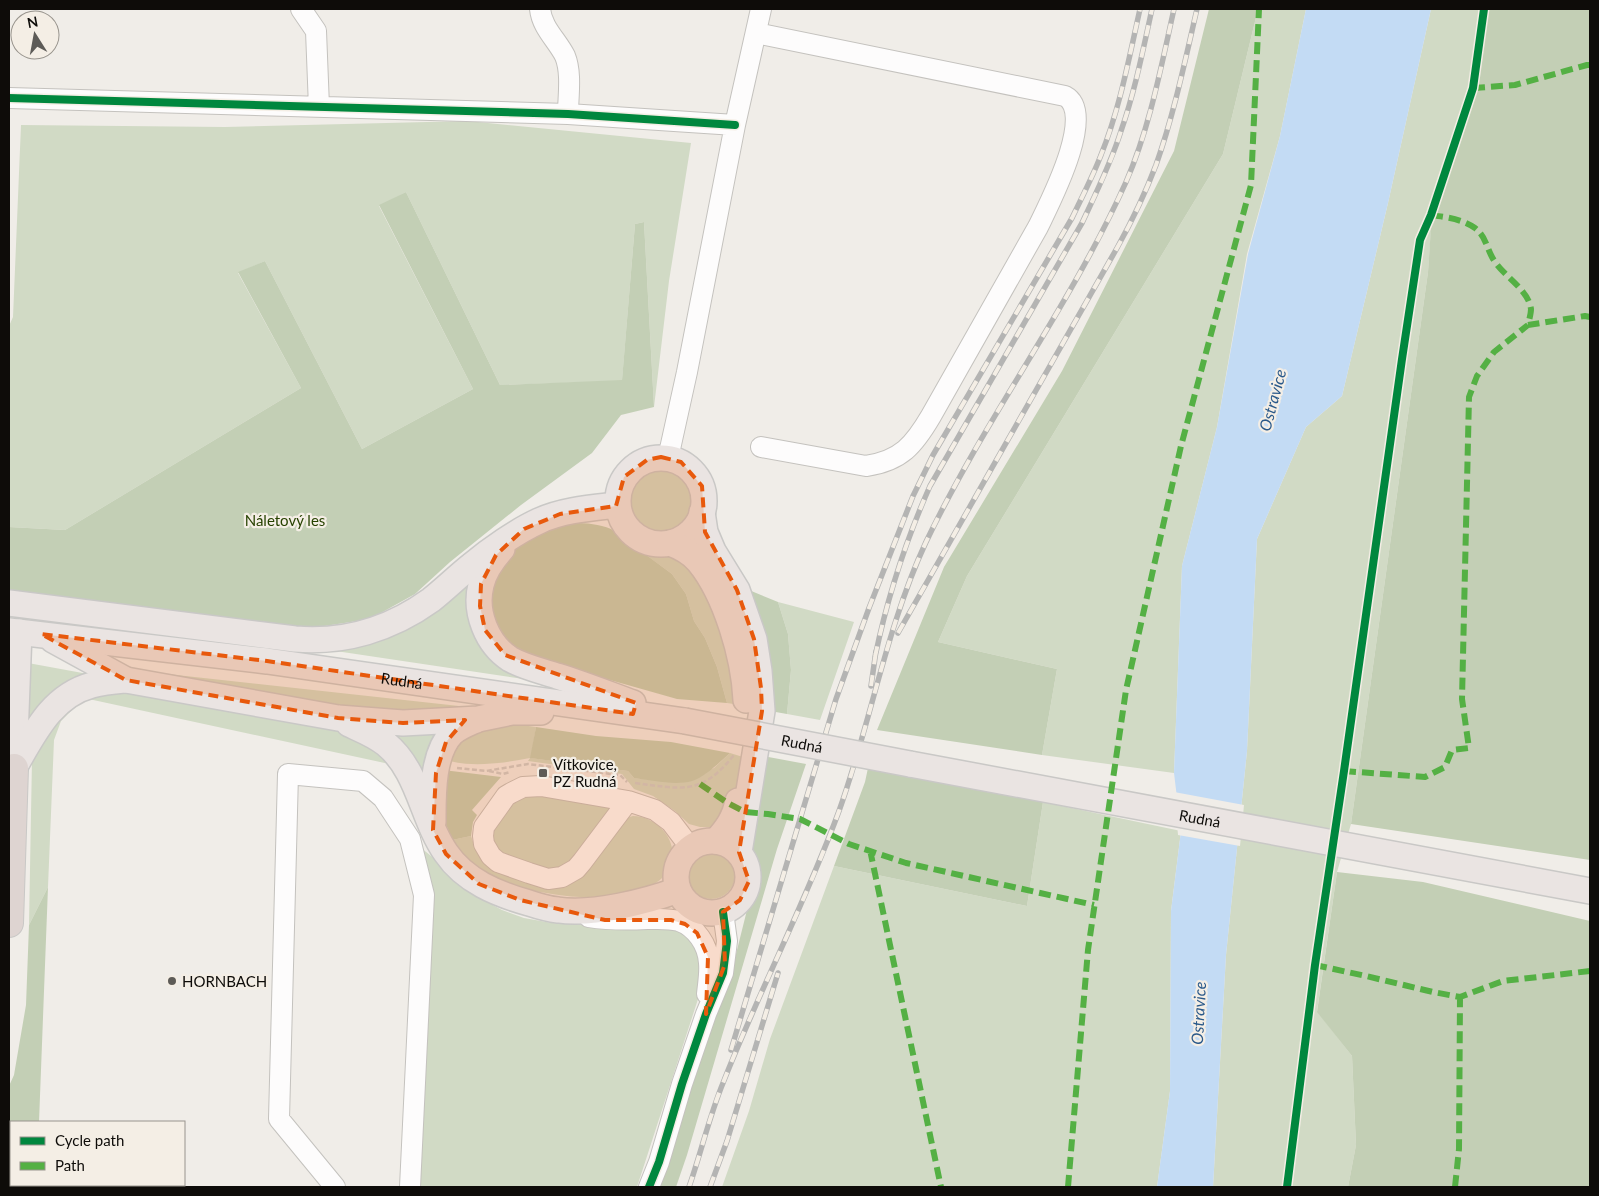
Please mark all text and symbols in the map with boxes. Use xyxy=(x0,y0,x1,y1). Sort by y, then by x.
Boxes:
north arrow xyxy=(10,10,60,60)
text: N xyxy=(26,12,39,31)
water label: Ostravice xyxy=(1255,367,1289,433)
park label: Náletový les xyxy=(245,511,325,529)
street label: Rudná xyxy=(380,668,424,692)
street label: Rudná xyxy=(780,731,824,756)
place label: Vítkovice, PZ Rudná xyxy=(553,755,617,790)
marker: Vítkovice, PZ Rudná xyxy=(537,767,549,779)
street label: Rudná xyxy=(1178,805,1222,831)
place label: HORNBACH xyxy=(182,972,267,990)
marker: HORNBACH xyxy=(166,975,178,987)
water label: Ostravice xyxy=(1187,981,1209,1045)
legend xyxy=(10,1121,185,1186)
text: Cycle path xyxy=(55,1131,124,1149)
text: Path xyxy=(55,1156,85,1174)

